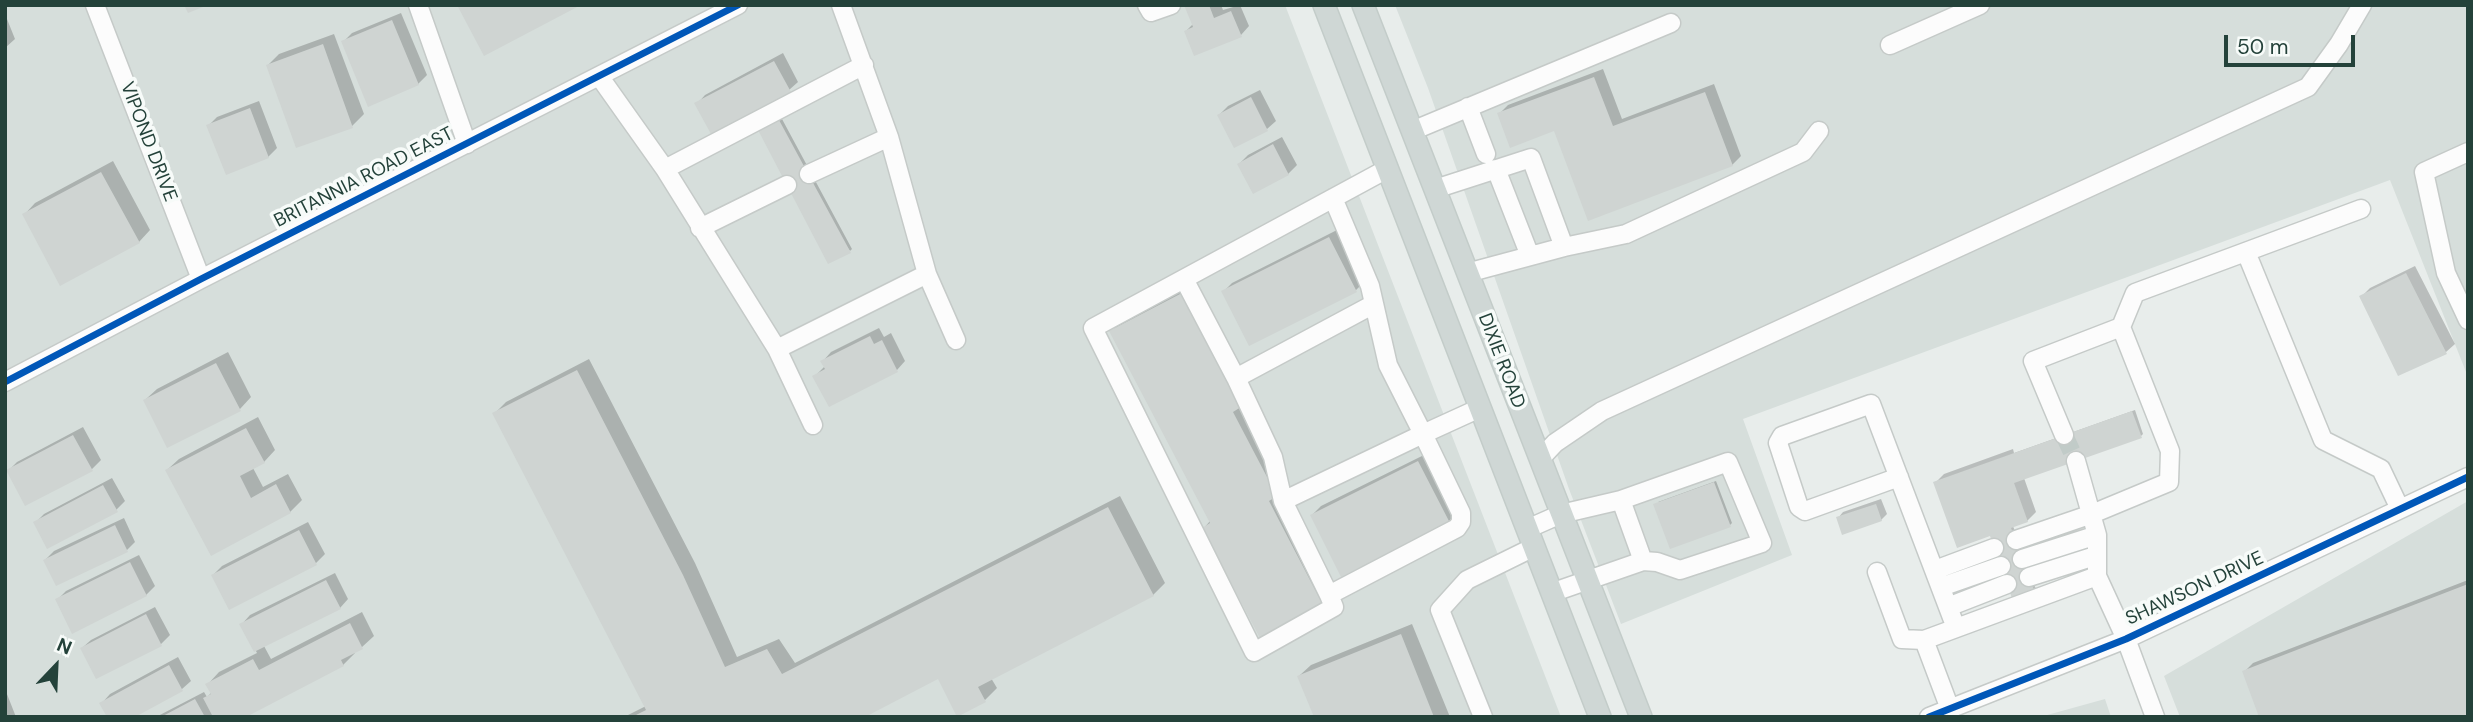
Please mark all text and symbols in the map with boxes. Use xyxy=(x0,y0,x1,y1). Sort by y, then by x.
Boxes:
scale bar xyxy=(2228,21,2359,65)
text: 50 m xyxy=(2237,33,2288,61)
street label: VIPOND DRIVE xyxy=(115,79,181,205)
street label: BRITANNIA ROAD EAST xyxy=(271,123,457,233)
street label: DIXIE ROAD xyxy=(1472,310,1530,412)
street label: SHAWSON DRIVE xyxy=(2122,547,2268,631)
north arrow xyxy=(21,631,91,701)
text: N xyxy=(53,632,76,660)

